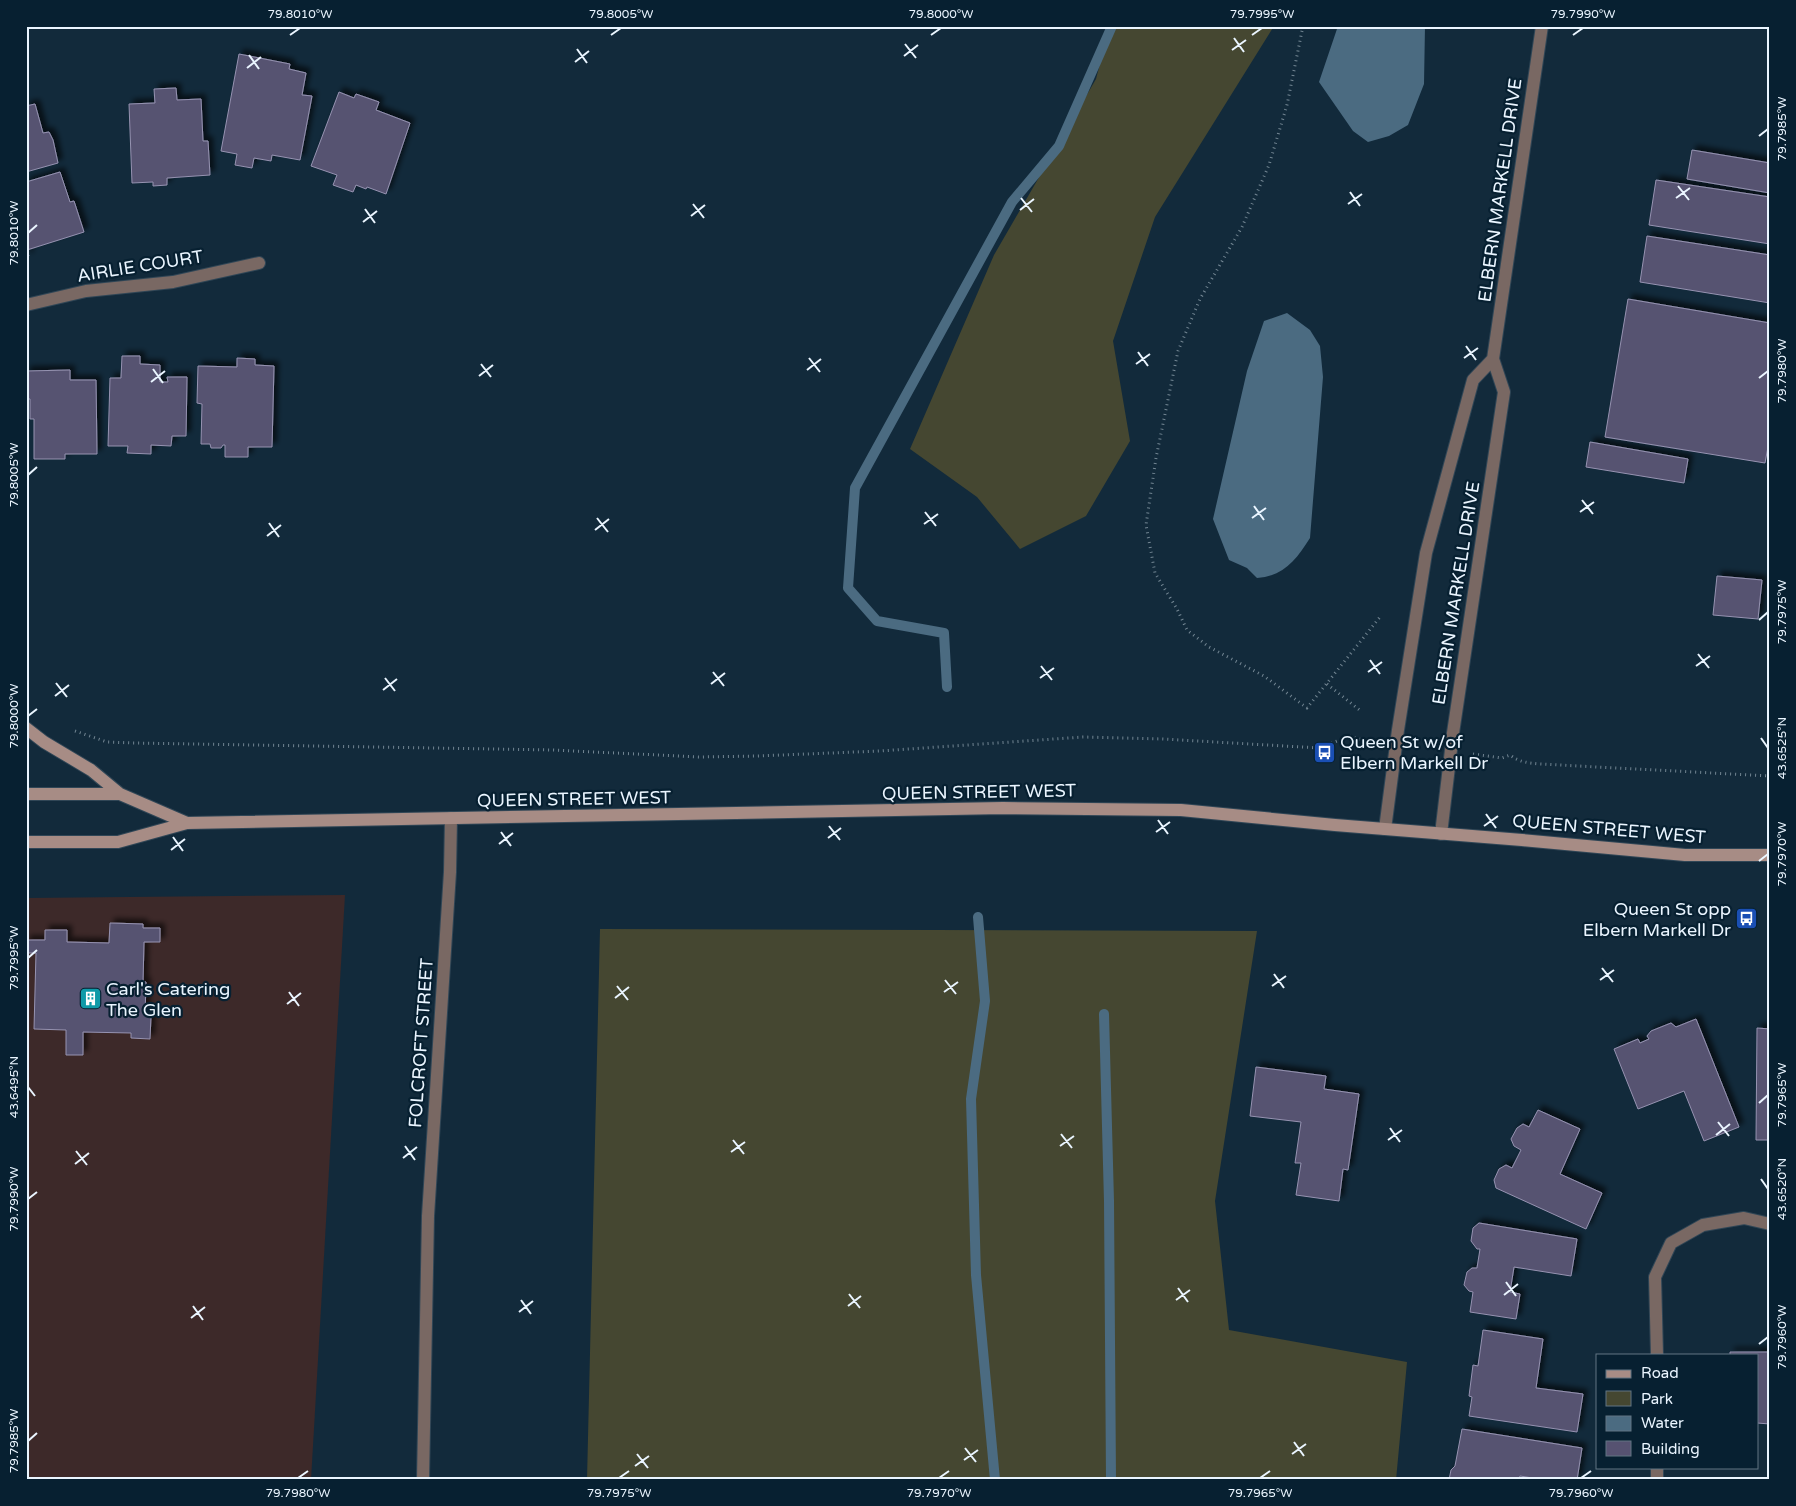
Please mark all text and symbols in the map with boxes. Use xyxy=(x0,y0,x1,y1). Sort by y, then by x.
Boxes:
text: 79.8010°W xyxy=(268,7,332,21)
text: 79.8005°W xyxy=(589,7,653,21)
text: 79.8000°W xyxy=(909,7,973,21)
text: 79.7995°W xyxy=(1230,7,1294,21)
text: 79.7990°W xyxy=(1551,7,1615,21)
street label: ELBERN MARKELL DRIVE xyxy=(1473,77,1527,303)
text: 79.7985°W xyxy=(1775,97,1789,161)
text: 79.8010°W xyxy=(7,201,21,265)
street label: AIRLIE COURT xyxy=(75,245,205,287)
text: 79.7980°W xyxy=(1775,339,1789,403)
text: 79.8005°W xyxy=(7,443,21,507)
street label: ELBERN MARKELL DRIVE xyxy=(1427,480,1485,706)
text: 79.7975°W xyxy=(1775,580,1789,644)
text: 79.8000°W xyxy=(7,684,21,748)
text: 43.6525°N xyxy=(1775,717,1789,779)
place label: Queen St w/of Elbern Markell Dr xyxy=(1340,731,1488,774)
bus stop icon: Queen St w/of Elbern Markell Dr xyxy=(1312,740,1336,764)
street label: QUEEN STREET WEST xyxy=(882,779,1076,805)
street label: QUEEN STREET WEST xyxy=(477,786,671,812)
street label: QUEEN STREET WEST xyxy=(1511,810,1707,848)
text: 79.7970°W xyxy=(1775,822,1789,886)
place label: Queen St opp Elbern Markell Dr xyxy=(1583,898,1731,941)
bus stop icon: Queen St opp Elbern Markell Dr xyxy=(1735,907,1759,931)
text: 79.7995°W xyxy=(7,926,21,990)
street label: FOLCROFT STREET xyxy=(404,957,438,1129)
place label: Carl's Catering The Glen xyxy=(106,978,230,1021)
building icon: Carl's Catering The Glen xyxy=(78,987,102,1011)
text: 43.6495°N xyxy=(7,1056,21,1118)
text: 79.7965°W xyxy=(1775,1063,1789,1127)
text: 43.6520°N xyxy=(1775,1158,1789,1220)
text: 79.7990°W xyxy=(7,1167,21,1231)
text: 79.7960°W xyxy=(1775,1305,1789,1369)
legend xyxy=(1596,1354,1758,1468)
text: Road xyxy=(1641,1364,1679,1382)
text: Park xyxy=(1641,1390,1673,1408)
text: 79.7985°W xyxy=(7,1409,21,1473)
text: Water xyxy=(1641,1414,1684,1432)
text: Building xyxy=(1641,1440,1700,1458)
text: 79.7980°W xyxy=(266,1486,330,1500)
text: 79.7975°W xyxy=(587,1486,651,1500)
text: 79.7970°W xyxy=(907,1486,971,1500)
text: 79.7965°W xyxy=(1228,1486,1292,1500)
text: 79.7960°W xyxy=(1549,1486,1613,1500)

